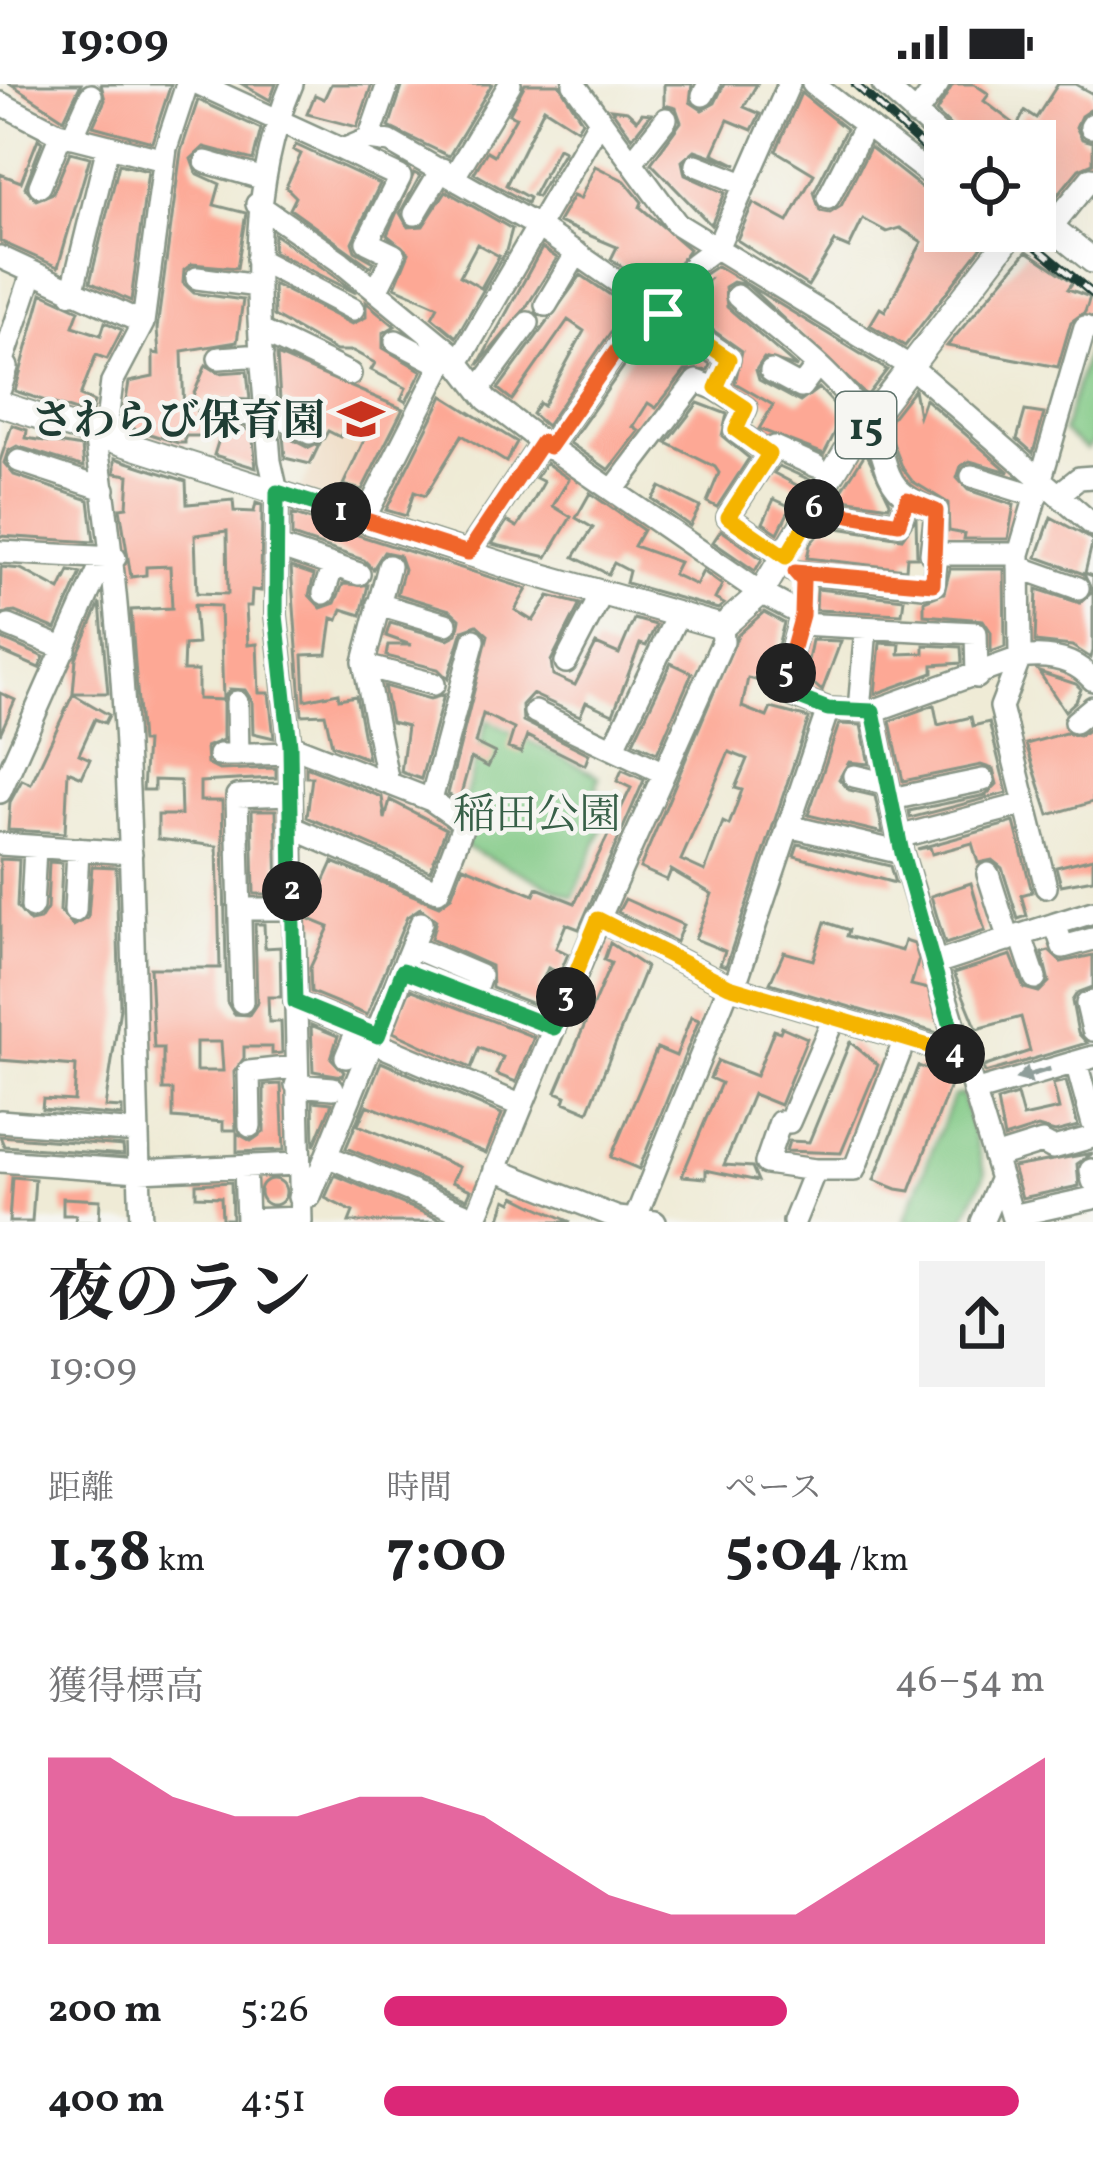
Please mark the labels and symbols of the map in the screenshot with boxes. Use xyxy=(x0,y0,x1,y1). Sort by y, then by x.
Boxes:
pin xyxy=(612,263,714,365)
road number: 15 xyxy=(836,392,896,458)
place label: さわらび保育園 xyxy=(31,394,325,453)
school or university icon: さわらび保育園 xyxy=(336,394,386,444)
pin: 6 xyxy=(784,479,844,539)
pin: 1 xyxy=(311,482,371,542)
pin: 5 xyxy=(756,643,816,703)
park label: 稲田公園 xyxy=(453,788,621,847)
pin: 2 xyxy=(262,861,322,921)
pin: 3 xyxy=(536,967,596,1027)
pin: 4 xyxy=(925,1024,985,1084)
one-way arrow xyxy=(1015,1066,1052,1085)

